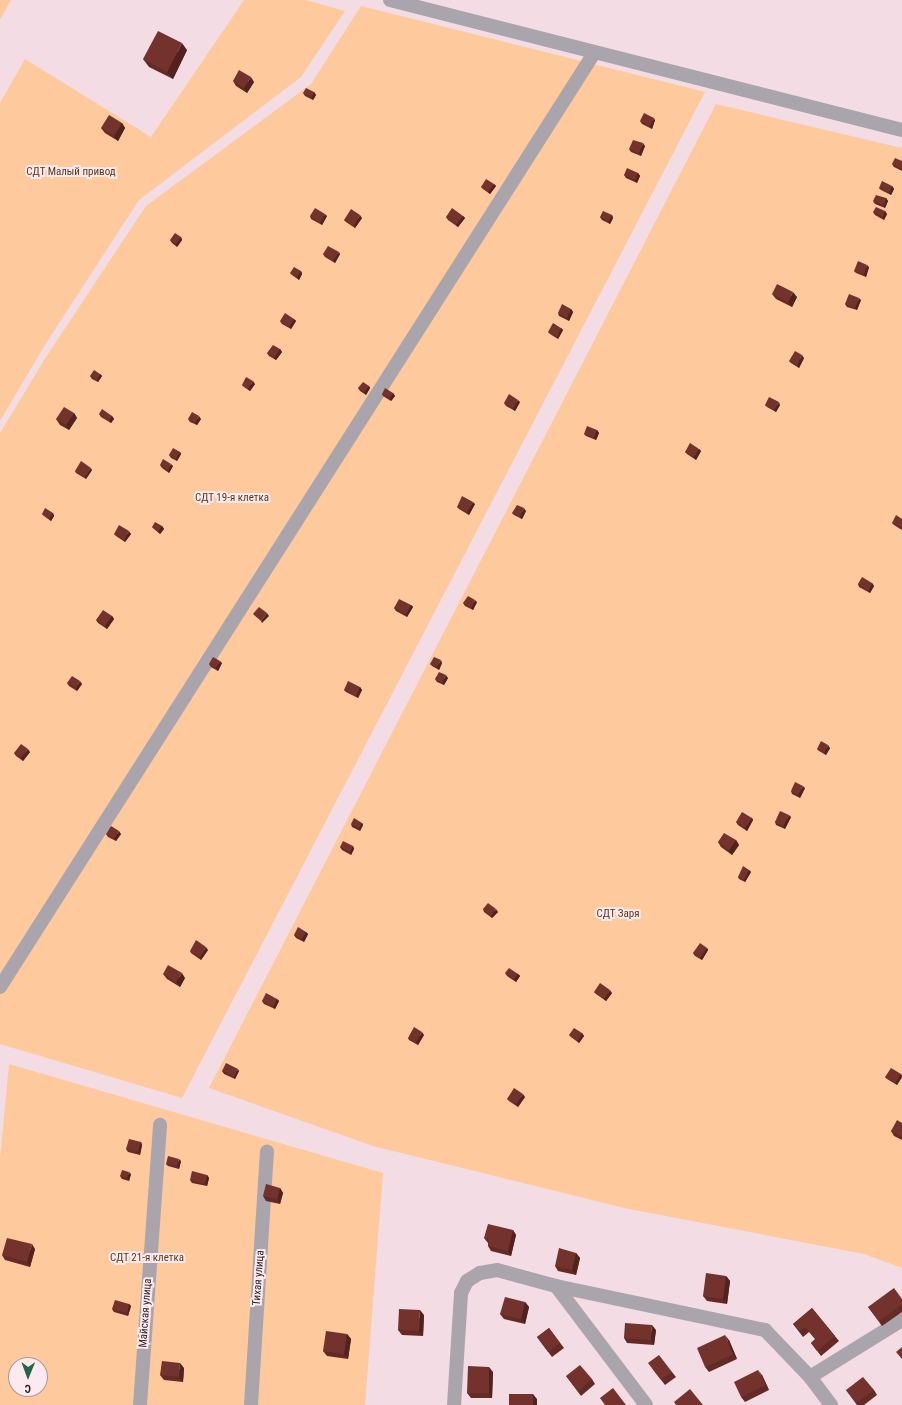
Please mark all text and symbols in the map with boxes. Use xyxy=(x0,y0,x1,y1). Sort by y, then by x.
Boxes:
park label: СДТ Малый привод xyxy=(26,165,116,179)
park label: СДТ 19-я клетка xyxy=(195,491,269,505)
park label: СДТ Заря xyxy=(596,907,640,921)
street label: Тихая улица xyxy=(250,1250,268,1306)
park label: СДТ 21-я клетка xyxy=(110,1251,184,1265)
street label: Майская улица xyxy=(137,1278,155,1348)
north arrow xyxy=(8,1357,48,1397)
text: С xyxy=(25,1382,31,1395)

